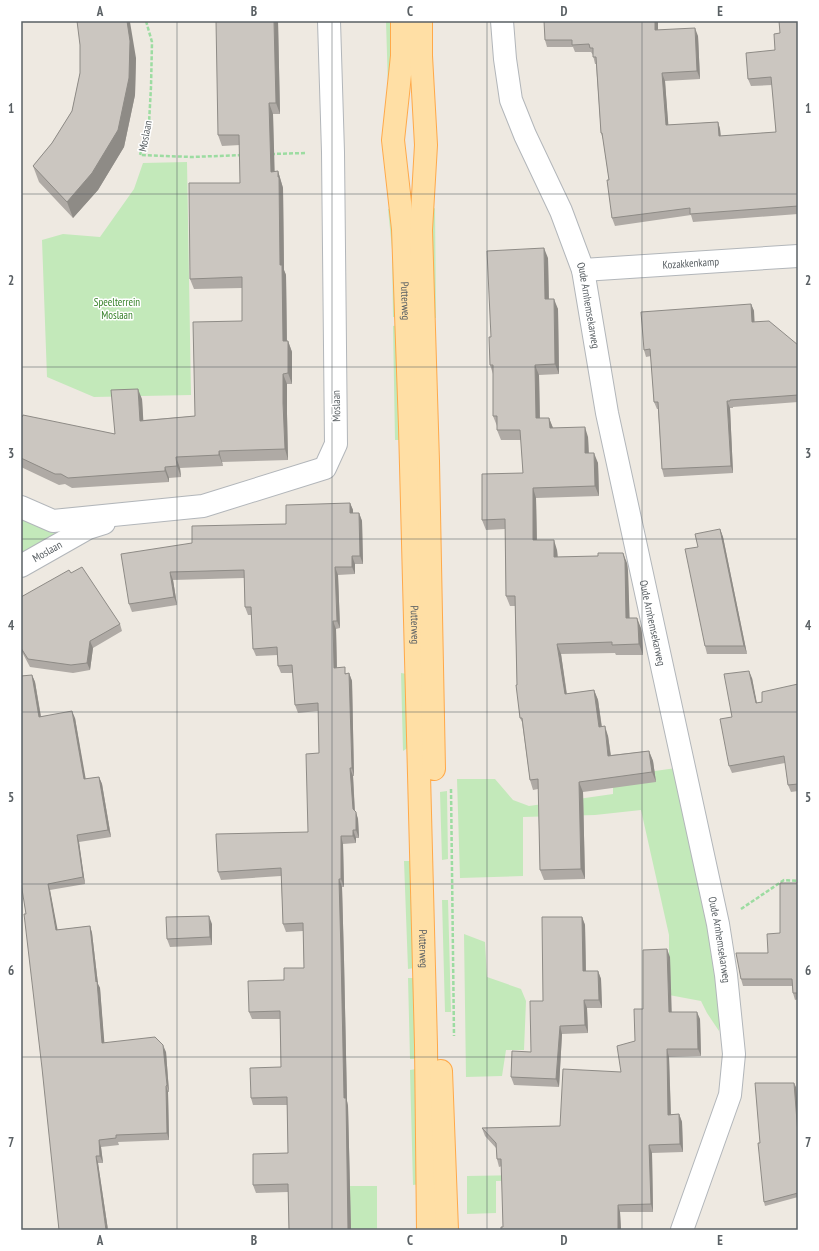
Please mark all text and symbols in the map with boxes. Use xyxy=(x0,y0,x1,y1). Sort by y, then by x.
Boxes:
text: A xyxy=(96,3,104,20)
text: B xyxy=(251,3,257,20)
text: C xyxy=(407,3,413,20)
text: D xyxy=(561,3,568,20)
text: E xyxy=(717,3,723,20)
text: 1 xyxy=(8,100,14,117)
text: 1 xyxy=(805,100,811,117)
street label: Moslaan xyxy=(135,119,155,153)
street label: Kozakkenkamp xyxy=(662,254,720,272)
street label: Oude Arnhemsekarweg xyxy=(574,260,603,350)
text: 2 xyxy=(8,272,14,289)
text: 2 xyxy=(805,272,811,289)
street label: Putterweg xyxy=(398,281,413,321)
park label: Speelterrein Moslaan xyxy=(94,295,140,322)
street label: Moslaan xyxy=(329,390,343,422)
text: 3 xyxy=(8,445,14,462)
text: 3 xyxy=(805,445,811,462)
street label: Moslaan xyxy=(30,537,64,565)
street label: Oude Arnhemsekarweg xyxy=(636,579,669,667)
street label: Putterweg xyxy=(408,605,423,644)
text: 4 xyxy=(8,617,15,634)
text: 4 xyxy=(805,617,812,634)
text: 5 xyxy=(8,789,14,806)
text: 5 xyxy=(805,789,811,806)
street label: Oude Arnhemsekarweg xyxy=(705,895,734,984)
street label: Putterweg xyxy=(416,929,431,968)
text: 6 xyxy=(8,962,14,979)
text: 6 xyxy=(805,962,811,979)
text: 7 xyxy=(8,1134,14,1151)
text: 7 xyxy=(805,1134,811,1151)
text: A xyxy=(96,1232,104,1249)
text: B xyxy=(251,1232,257,1249)
text: C xyxy=(407,1232,413,1249)
text: D xyxy=(561,1232,568,1249)
text: E xyxy=(717,1232,723,1249)

